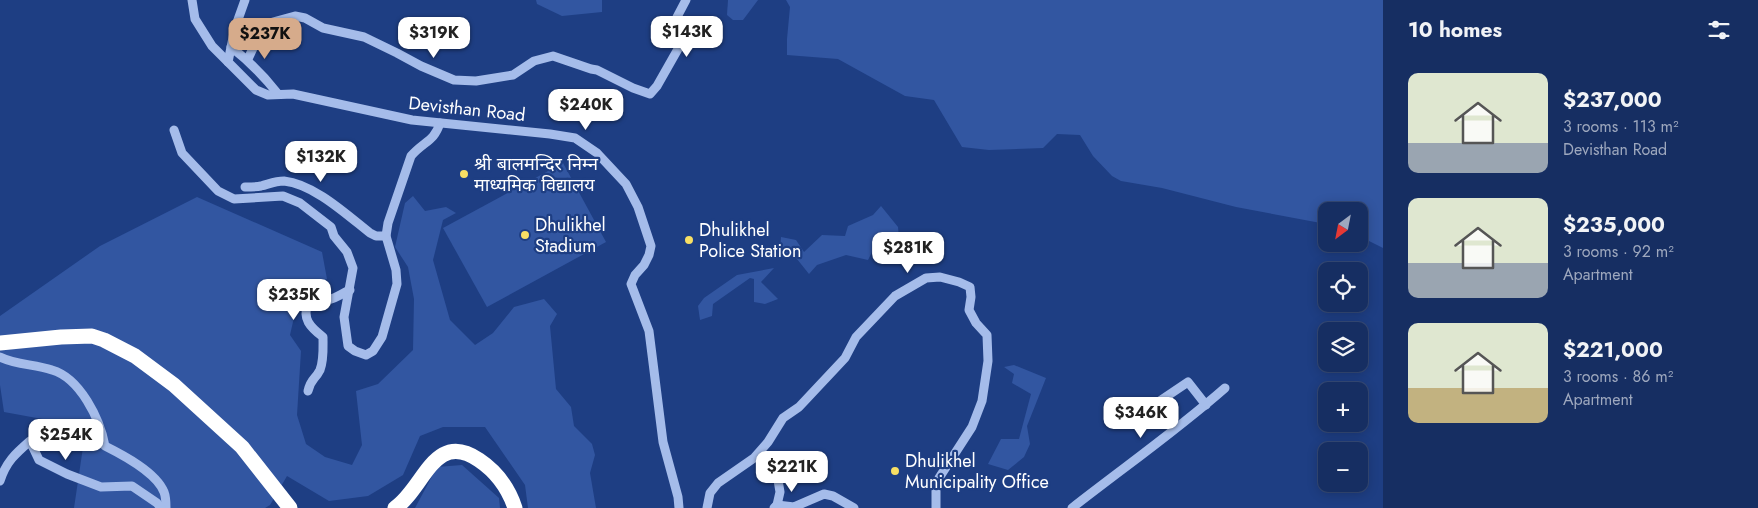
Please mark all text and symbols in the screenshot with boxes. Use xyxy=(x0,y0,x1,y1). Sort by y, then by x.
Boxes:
pin: $143K xyxy=(652,15,722,58)
text: 10 homes xyxy=(1408,15,1502,45)
icon: filters xyxy=(1705,16,1733,44)
pin: $319K xyxy=(399,17,469,59)
pin: $237K xyxy=(230,18,300,60)
text: $143K xyxy=(662,20,712,43)
text: $319K xyxy=(409,21,459,44)
text: $237K xyxy=(240,22,290,45)
text: $237,000 xyxy=(1563,85,1662,115)
pin: $240K xyxy=(551,88,621,131)
street label: Devisthan Road xyxy=(407,90,527,128)
text: $240K xyxy=(559,93,613,116)
icon: home xyxy=(1448,93,1508,153)
text: 3 rooms · 113 m² xyxy=(1563,115,1679,138)
text: Devisthan Road xyxy=(1563,138,1667,161)
pin: $132K xyxy=(286,140,356,183)
text: $132K xyxy=(296,145,346,168)
place label: श्री बालमन्दिर निम्न माध्यमिक विद्यालय xyxy=(474,151,599,198)
marker: श्री बालमन्दिर निम्न माध्यमिक विद्यालय xyxy=(458,168,470,180)
north arrow xyxy=(1318,202,1368,252)
map controls xyxy=(1318,202,1368,492)
text: $235,000 xyxy=(1563,210,1665,240)
place label: Dhulikhel Stadium xyxy=(535,212,606,259)
place label: Dhulikhel Police Station xyxy=(699,217,801,264)
icon: home xyxy=(1448,218,1508,278)
marker: Dhulikhel Stadium xyxy=(519,229,531,241)
pin: $281K xyxy=(873,232,943,274)
marker: Dhulikhel Police Station xyxy=(683,234,695,246)
text: $281K xyxy=(883,236,933,259)
text: 3 rooms · 92 m² xyxy=(1563,240,1674,263)
button: locate xyxy=(1318,262,1368,312)
text: Apartment xyxy=(1563,263,1633,286)
pin: $235K xyxy=(259,278,329,321)
text: $235K xyxy=(268,283,320,306)
button: layers xyxy=(1318,322,1368,372)
text: $221,000 xyxy=(1563,335,1663,365)
icon: home xyxy=(1448,343,1508,403)
text: 3 rooms · 86 m² xyxy=(1563,365,1673,388)
button: + xyxy=(1318,382,1368,432)
text: Apartment xyxy=(1563,388,1633,411)
pin: $346K xyxy=(1106,396,1176,439)
text: $346K xyxy=(1115,401,1167,424)
pin: $254K xyxy=(31,418,101,461)
text: $254K xyxy=(39,423,93,446)
button: − xyxy=(1318,442,1368,492)
place label: Dhulikhel Municipality Office xyxy=(905,448,1049,495)
pin: $221K xyxy=(757,450,827,493)
text: $221K xyxy=(767,455,817,478)
marker: Dhulikhel Municipality Office xyxy=(889,465,901,477)

